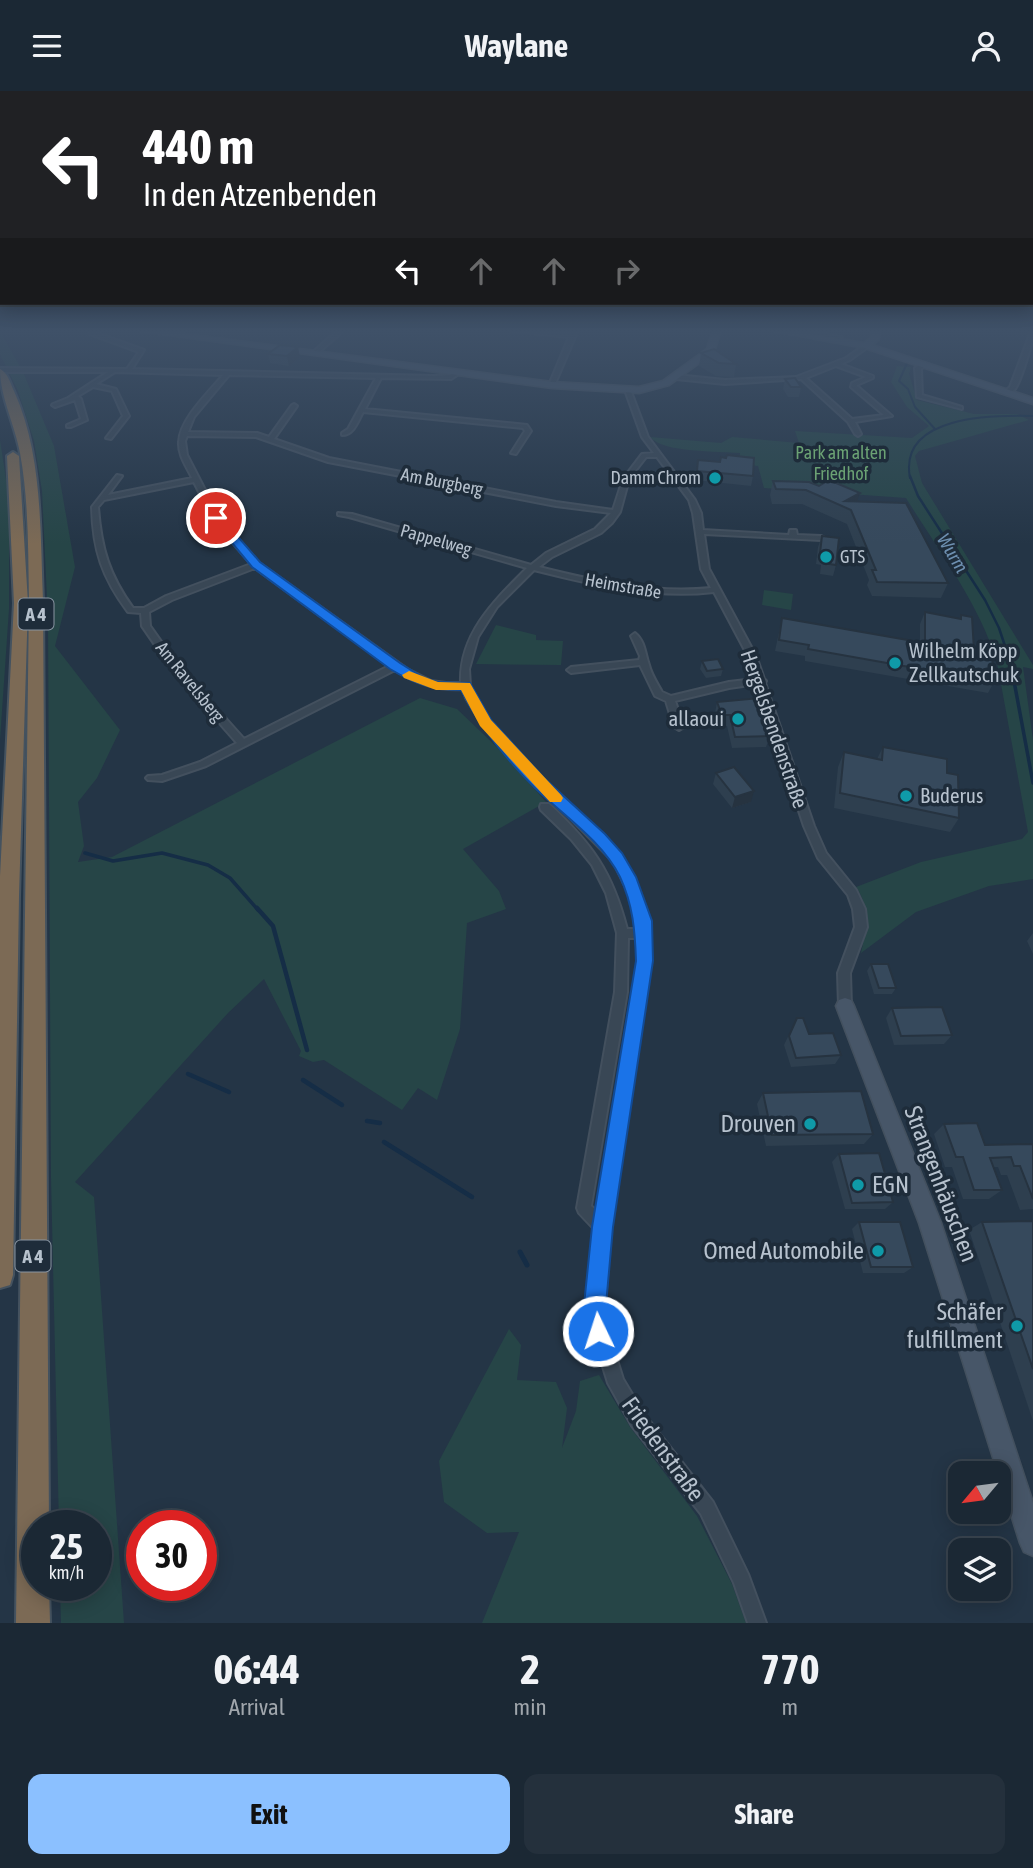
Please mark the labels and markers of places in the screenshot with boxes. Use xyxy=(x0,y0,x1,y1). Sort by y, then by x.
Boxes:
place label: Damm Chrom xyxy=(611,467,701,488)
marker: Damm Chrom xyxy=(707,470,723,486)
pin xyxy=(186,488,246,548)
place label: GTS xyxy=(840,546,865,567)
marker: GTS xyxy=(818,549,834,565)
place label: Wilhelm Köpp Zellkautschuk xyxy=(909,638,1019,686)
marker: Wilhelm Köpp Zellkautschuk xyxy=(887,655,903,671)
place label: allaoui xyxy=(668,706,724,730)
marker: allaoui xyxy=(730,711,746,727)
place label: Buderus xyxy=(920,783,983,807)
marker: Buderus xyxy=(898,788,914,804)
place label: Drouven xyxy=(720,1110,796,1137)
marker: Drouven xyxy=(802,1116,818,1132)
place label: EGN xyxy=(872,1171,909,1198)
marker: EGN xyxy=(850,1177,866,1193)
place label: Omed Automobile xyxy=(703,1237,864,1264)
marker: Omed Automobile xyxy=(870,1243,886,1259)
place label: Schäfer fulfillment xyxy=(907,1298,1004,1353)
marker: Schäfer fulfillment xyxy=(1009,1318,1025,1334)

